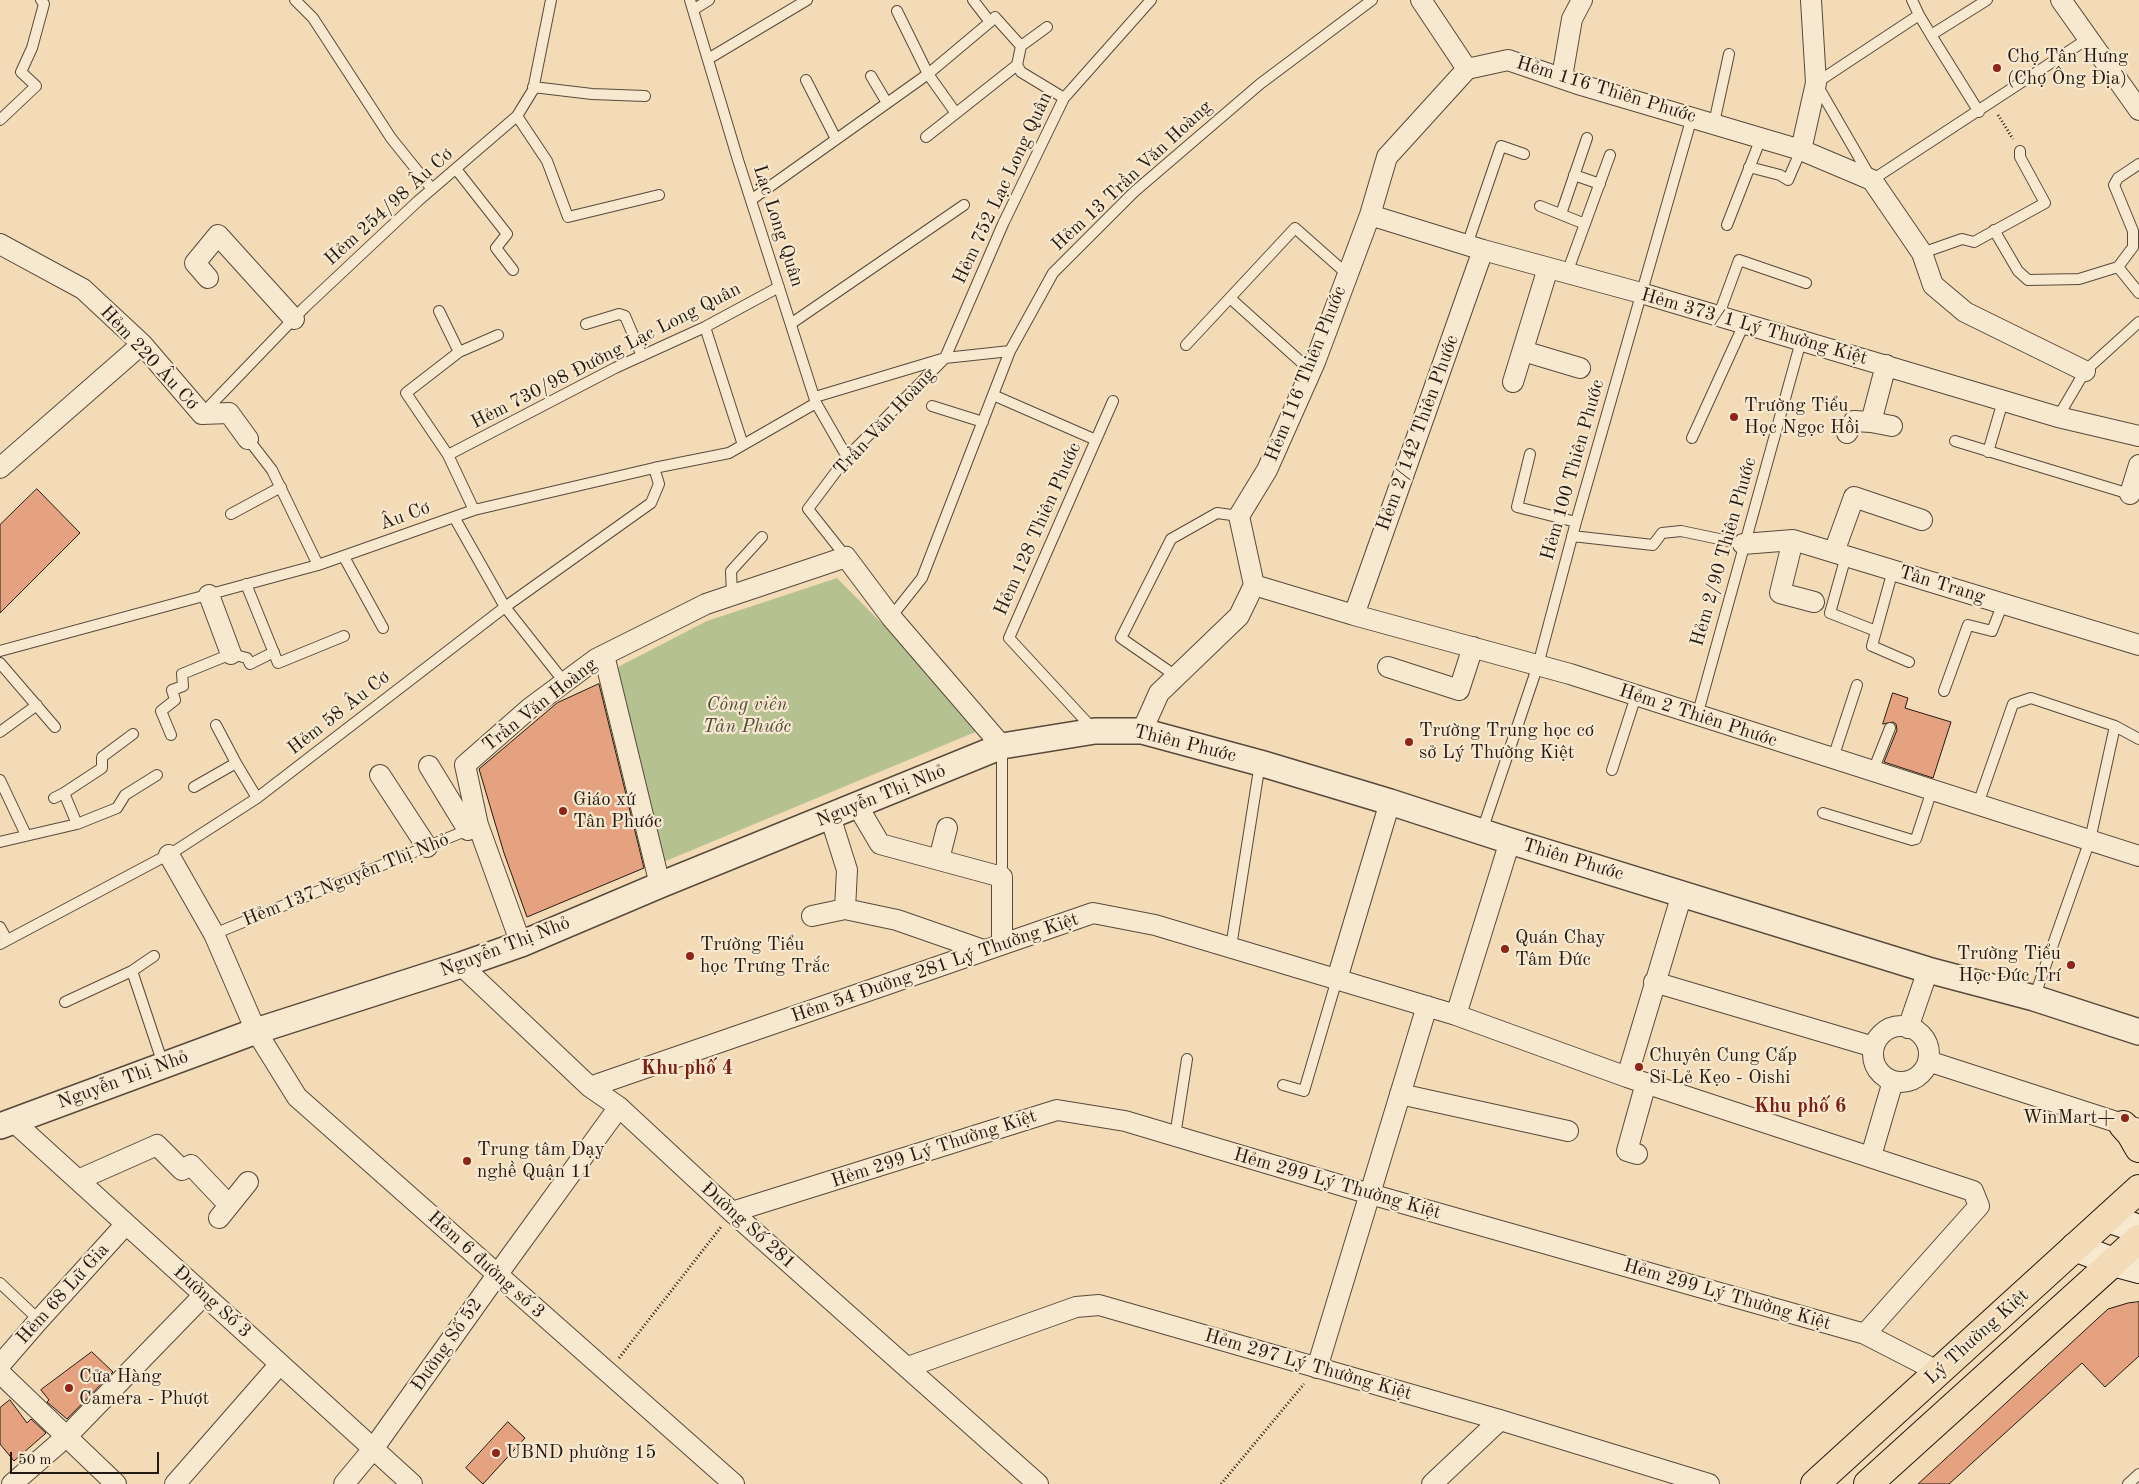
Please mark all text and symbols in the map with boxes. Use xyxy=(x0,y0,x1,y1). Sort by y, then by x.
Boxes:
place label: Chợ Tân Hưng (Chợ Ông Địa) xyxy=(2007,46,2128,90)
street label: Hẻm 116 Thiên Phước xyxy=(1513,52,1699,128)
marker: Chợ Tân Hưng (Chợ Ông Địa) xyxy=(1991,62,2003,74)
street label: Hẻm 752 Lạc Long Quân xyxy=(948,88,1058,288)
street label: Hẻm 13 Trần Văn Hoàng xyxy=(1047,96,1217,256)
street label: Hẻm 254/98 Âu Cơ xyxy=(320,143,458,271)
street label: Lạc Long Quân xyxy=(748,162,808,290)
street label: Hẻm 730/98 Đường Lạc Long Quân xyxy=(467,278,745,434)
street label: Hẻm 116 Thiên Phước xyxy=(1260,283,1352,465)
street label: Hẻm 373/1 Lý Thường Kiệt xyxy=(1638,284,1870,370)
street label: Hẻm 220 Âu Cơ xyxy=(95,301,203,415)
street label: Hẻm 2/142 Thiên Phước xyxy=(1372,332,1464,534)
street label: Trần Văn Hoàng xyxy=(829,363,941,481)
street label: Hẻm 100 Thiên Phước xyxy=(1536,377,1610,563)
place label: Trường Tiểu Học Ngọc Hồi xyxy=(1744,395,1859,439)
marker: Trường Tiểu Học Ngọc Hồi xyxy=(1728,411,1740,423)
street label: Hẻm 128 Thiên Phước xyxy=(990,439,1086,619)
street label: Hẻm 2/90 Thiên Phước xyxy=(1686,455,1762,649)
street label: Âu Cơ xyxy=(377,496,433,536)
street label: Tân Trang xyxy=(1896,561,1988,609)
street label: Trần Văn Hoàng xyxy=(478,653,602,757)
street label: Hẻm 58 Âu Cơ xyxy=(283,666,395,760)
street label: Hẻm 2 Thiên Phước xyxy=(1616,680,1780,752)
park label: Công viên Tân Phước xyxy=(703,694,791,738)
street label: Thiên Phước xyxy=(1132,720,1238,768)
place label: Trường Trung học cơ sở Lý Thường Kiệt xyxy=(1419,720,1594,764)
marker: Trường Trung học cơ sở Lý Thường Kiệt xyxy=(1403,736,1415,748)
street label: Nguyễn Thị Nhỏ xyxy=(813,760,949,832)
place label: Giáo xứ Tân Phước xyxy=(573,789,662,833)
marker: Giáo xứ Tân Phước xyxy=(557,805,569,817)
street label: Hẻm 137 Nguyễn Thị Nhỏ xyxy=(240,828,452,932)
street label: Thiên Phước xyxy=(1520,834,1626,886)
street label: Hẻm 54 Đường 281 Lý Thường Kiệt xyxy=(788,908,1082,1028)
street label: Nguyễn Thị Nhỏ xyxy=(437,912,573,982)
place label: Quán Chay Tâm Đức xyxy=(1515,927,1606,971)
place label: Trường Tiểu học Trưng Trắc xyxy=(700,934,830,978)
marker: Quán Chay Tâm Đức xyxy=(1499,943,1511,955)
place label: Trường Tiểu Học Đức Trí xyxy=(1957,943,2061,987)
marker: Trường Tiểu học Trưng Trắc xyxy=(684,950,696,962)
marker: Trường Tiểu Học Đức Trí xyxy=(2065,959,2077,971)
place label: Chuyên Cung Cấp Sỉ Lẻ Kẹo - Oishi xyxy=(1649,1045,1797,1089)
street label: Nguyễn Thị Nhỏ xyxy=(54,1046,192,1114)
district label: Khu phố 4 xyxy=(641,1057,733,1081)
marker: Chuyên Cung Cấp Sỉ Lẻ Kẹo - Oishi xyxy=(1633,1061,1645,1073)
district label: Khu phố 6 xyxy=(1754,1095,1846,1119)
street label: Hẻm 299 Lý Thường Kiệt xyxy=(828,1105,1040,1193)
place label: WinMart+ xyxy=(2023,1107,2115,1129)
marker: WinMart+ xyxy=(2119,1112,2131,1124)
place label: Trung tâm Dạy nghề Quận 11 xyxy=(477,1139,605,1183)
street label: Hẻm 299 Lý Thường Kiệt xyxy=(1231,1143,1443,1225)
marker: Trung tâm Dạy nghề Quận 11 xyxy=(461,1155,473,1167)
street label: Đường Số 281 xyxy=(696,1178,800,1274)
street label: Hẻm 6 đường số 3 xyxy=(423,1206,549,1324)
street label: Hẻm 68 Lữ Gia xyxy=(12,1239,114,1349)
street label: Hẻm 299 Lý Thường Kiệt xyxy=(1621,1254,1833,1336)
street label: Đường Số 3 xyxy=(168,1261,256,1343)
street label: Lý Thường Kiệt xyxy=(1920,1284,2034,1390)
street label: Đường Số 52 xyxy=(407,1294,487,1396)
street label: Hẻm 297 Lý Thường Kiệt xyxy=(1202,1324,1414,1406)
place label: Cửa Hàng Camera - Phượt xyxy=(79,1366,209,1410)
marker: Cửa Hàng Camera - Phượt xyxy=(63,1382,75,1394)
scale bar xyxy=(12,1442,161,1474)
place label: UBND phường 15 xyxy=(506,1442,656,1464)
marker: UBND phường 15 xyxy=(490,1447,502,1459)
text: 50 m xyxy=(18,1453,52,1468)

